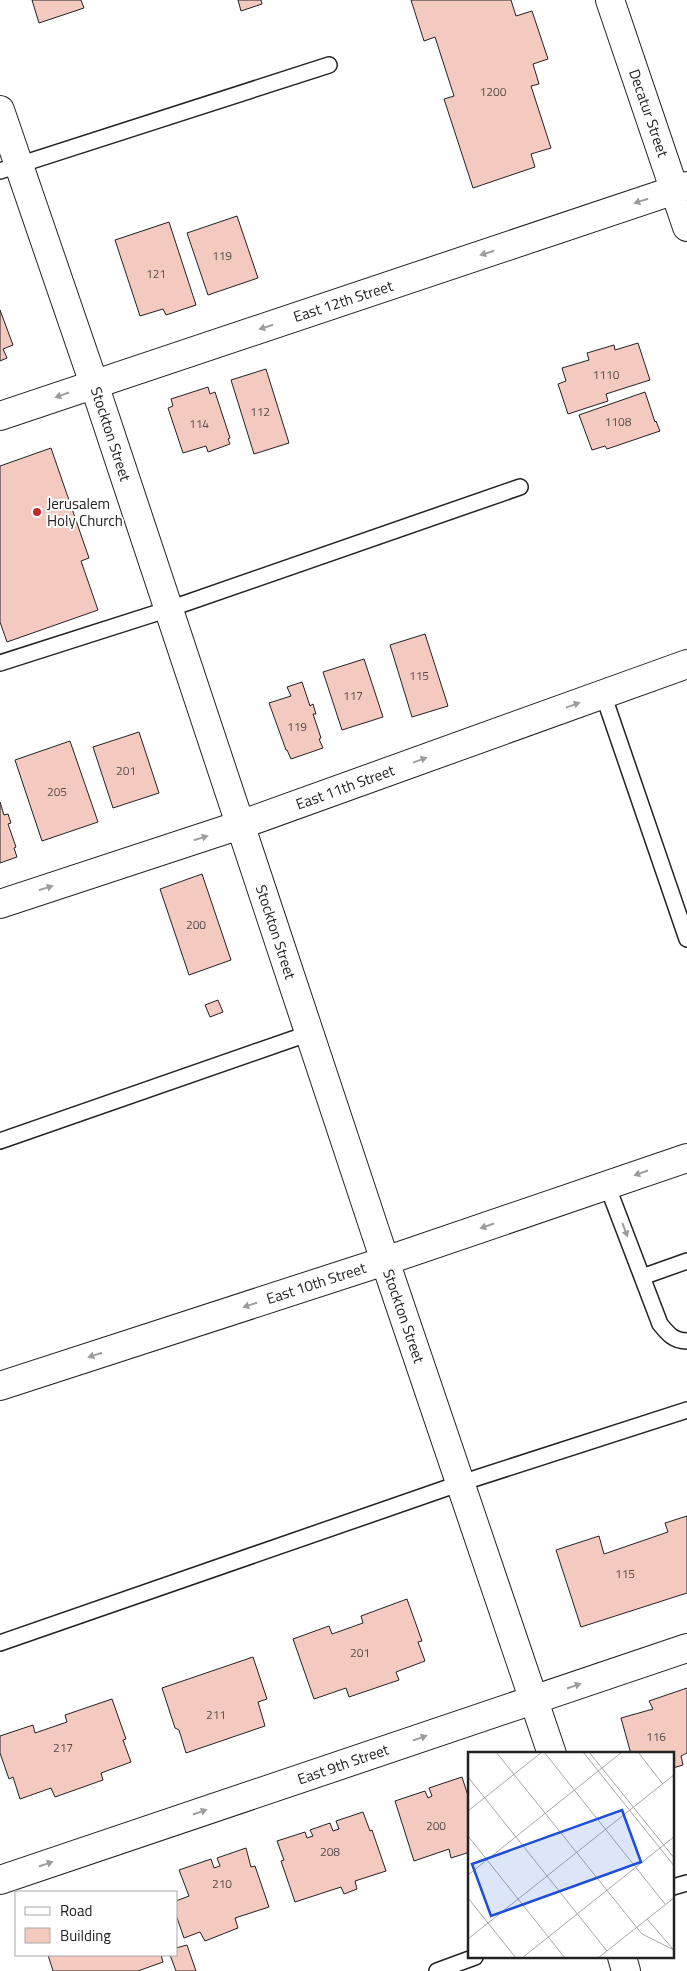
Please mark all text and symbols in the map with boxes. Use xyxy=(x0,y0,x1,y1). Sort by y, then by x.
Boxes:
street label: Decatur Street xyxy=(623,66,675,161)
house number: 1200 xyxy=(480,82,507,101)
one-way arrow xyxy=(633,198,648,206)
house number: 119 xyxy=(212,246,232,265)
one-way arrow xyxy=(479,250,494,257)
house number: 121 xyxy=(146,264,166,283)
street label: East 12th Street xyxy=(290,274,396,328)
one-way arrow xyxy=(258,323,273,331)
house number: 1110 xyxy=(593,365,620,384)
street label: Stockton Street xyxy=(85,384,137,485)
one-way arrow xyxy=(55,391,70,399)
house number: 112 xyxy=(250,402,270,421)
house number: 1108 xyxy=(605,412,632,431)
house number: 114 xyxy=(189,414,209,433)
place label: Jerusalem Holy Church xyxy=(47,492,123,532)
marker: Jerusalem Holy Church xyxy=(31,506,43,518)
house number: 115 xyxy=(409,666,429,685)
house number: 117 xyxy=(343,686,363,705)
one-way arrow xyxy=(566,701,581,709)
house number: 119 xyxy=(287,717,307,736)
one-way arrow xyxy=(413,756,428,764)
street label: East 11th Street xyxy=(292,758,398,815)
house number: 201 xyxy=(116,761,136,780)
house number: 205 xyxy=(47,782,67,801)
one-way arrow xyxy=(193,833,208,841)
street label: Stockton Street xyxy=(250,882,302,983)
one-way arrow xyxy=(39,884,54,892)
house number: 200 xyxy=(186,915,206,934)
one-way arrow xyxy=(633,1170,648,1178)
one-way arrow xyxy=(479,1222,494,1230)
one-way arrow xyxy=(621,1223,629,1238)
street label: East 10th Street xyxy=(263,1256,369,1310)
street label: Stockton Street xyxy=(377,1266,431,1367)
one-way arrow xyxy=(242,1301,257,1309)
one-way arrow xyxy=(88,1352,103,1359)
house number: 115 xyxy=(615,1564,635,1583)
house number: 201 xyxy=(350,1643,370,1662)
one-way arrow xyxy=(567,1681,582,1689)
house number: 211 xyxy=(206,1705,226,1724)
house number: 116 xyxy=(646,1727,666,1746)
one-way arrow xyxy=(413,1733,428,1741)
street label: East 9th Street xyxy=(294,1737,392,1790)
house number: 217 xyxy=(53,1738,73,1757)
inset map xyxy=(468,1752,674,1958)
one-way arrow xyxy=(193,1808,208,1816)
house number: 200 xyxy=(426,1816,446,1835)
house number: 208 xyxy=(320,1842,340,1861)
one-way arrow xyxy=(39,1860,54,1868)
house number: 210 xyxy=(212,1874,232,1893)
legend xyxy=(15,1891,178,1956)
text: Road xyxy=(60,1899,92,1922)
text: Building xyxy=(60,1924,111,1947)

